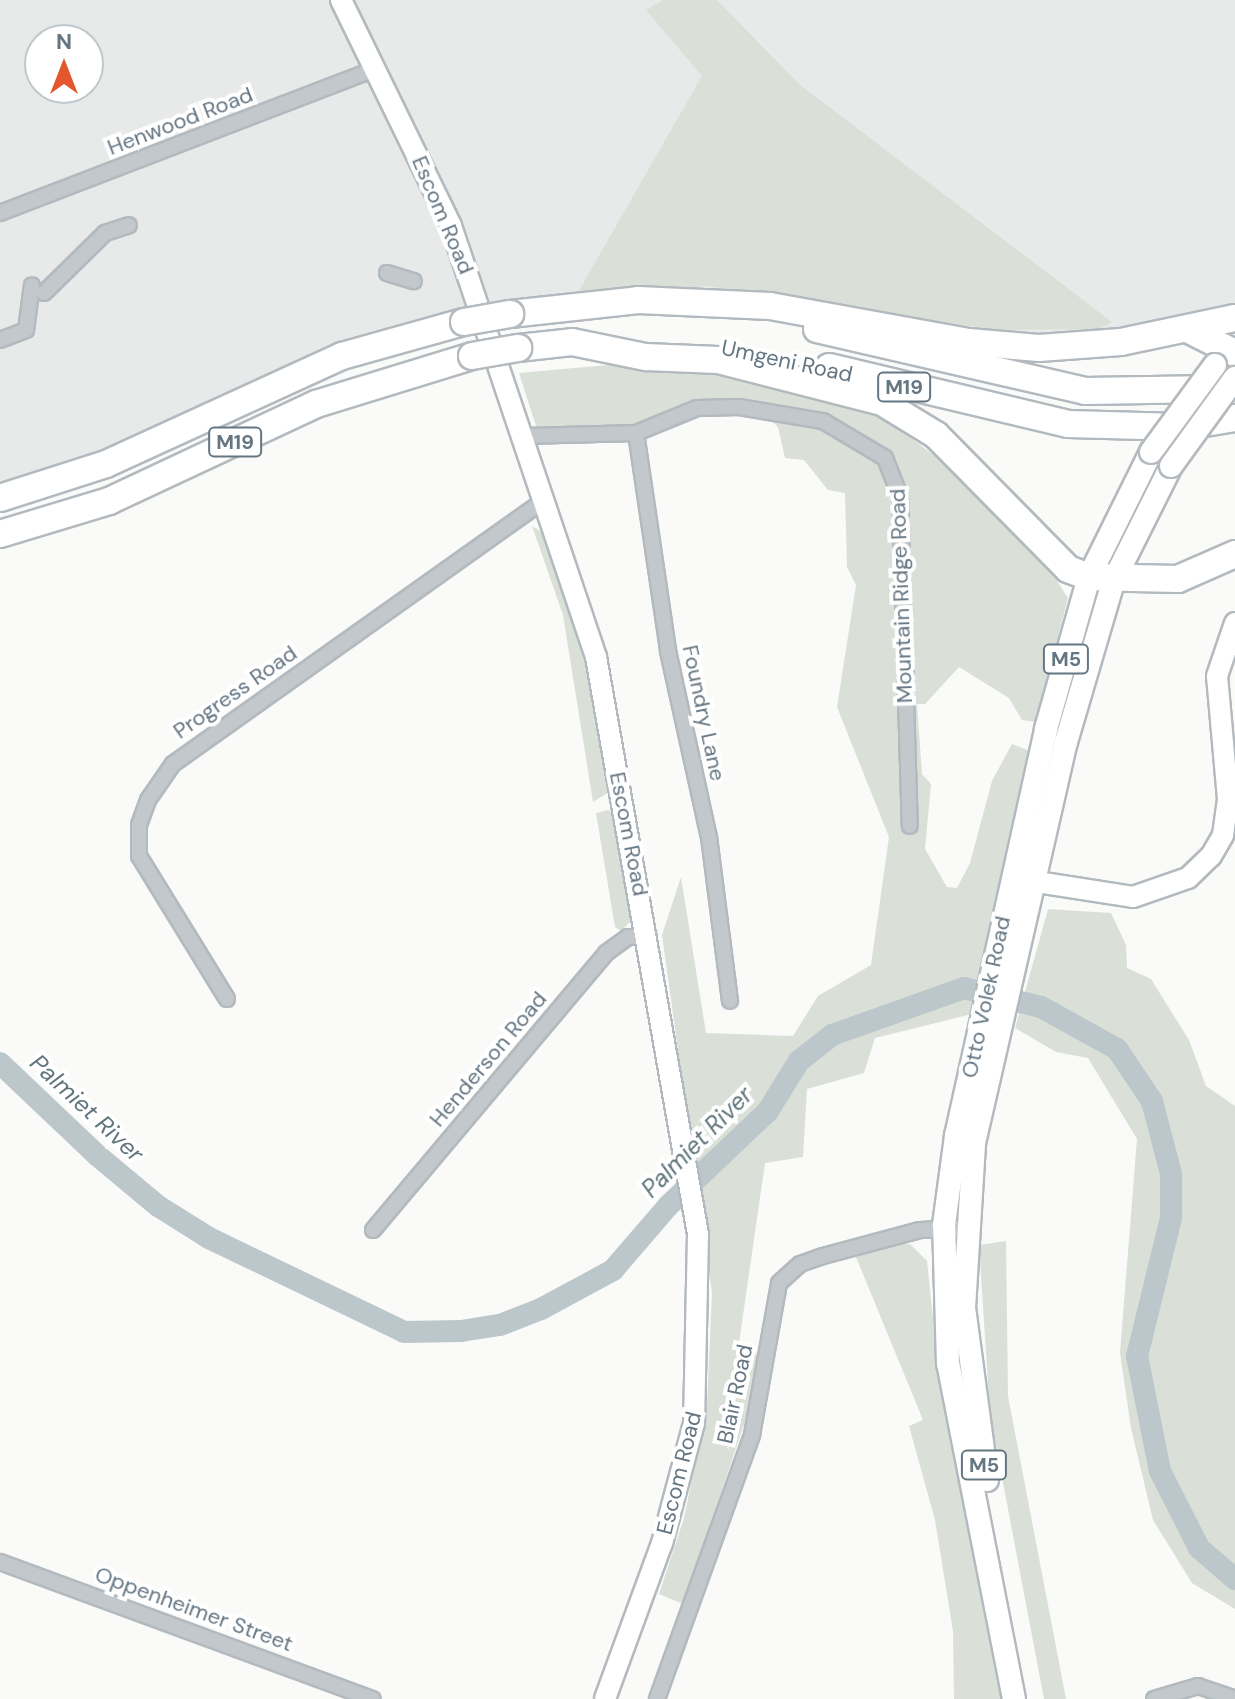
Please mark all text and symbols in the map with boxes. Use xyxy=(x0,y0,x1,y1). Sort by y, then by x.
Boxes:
north arrow xyxy=(24,24,104,104)
text: N xyxy=(56,27,72,56)
street label: Henwood Road xyxy=(104,81,256,161)
street label: Escom Road xyxy=(406,152,480,278)
street label: Umgeni Road xyxy=(719,334,855,388)
road number: M19 xyxy=(876,371,932,403)
road number: M19 xyxy=(207,426,263,458)
street label: Mountain Ridge Road xyxy=(884,488,918,704)
street label: Progress Road xyxy=(168,640,302,744)
street label: Foundry Lane xyxy=(677,643,731,783)
road number: M5 xyxy=(1042,643,1090,675)
street label: Escom Road xyxy=(604,770,654,898)
street label: Otto Volek Road xyxy=(956,914,1016,1080)
street label: Henderson Road xyxy=(424,986,552,1132)
water label: Palmiet River xyxy=(24,1048,150,1168)
water label: Palmiet River xyxy=(636,1081,758,1203)
street label: Blair Road xyxy=(712,1342,758,1446)
street label: Escom Road xyxy=(651,1409,707,1537)
road number: M5 xyxy=(960,1449,1008,1481)
street label: Oppenheimer Street xyxy=(91,1561,297,1657)

